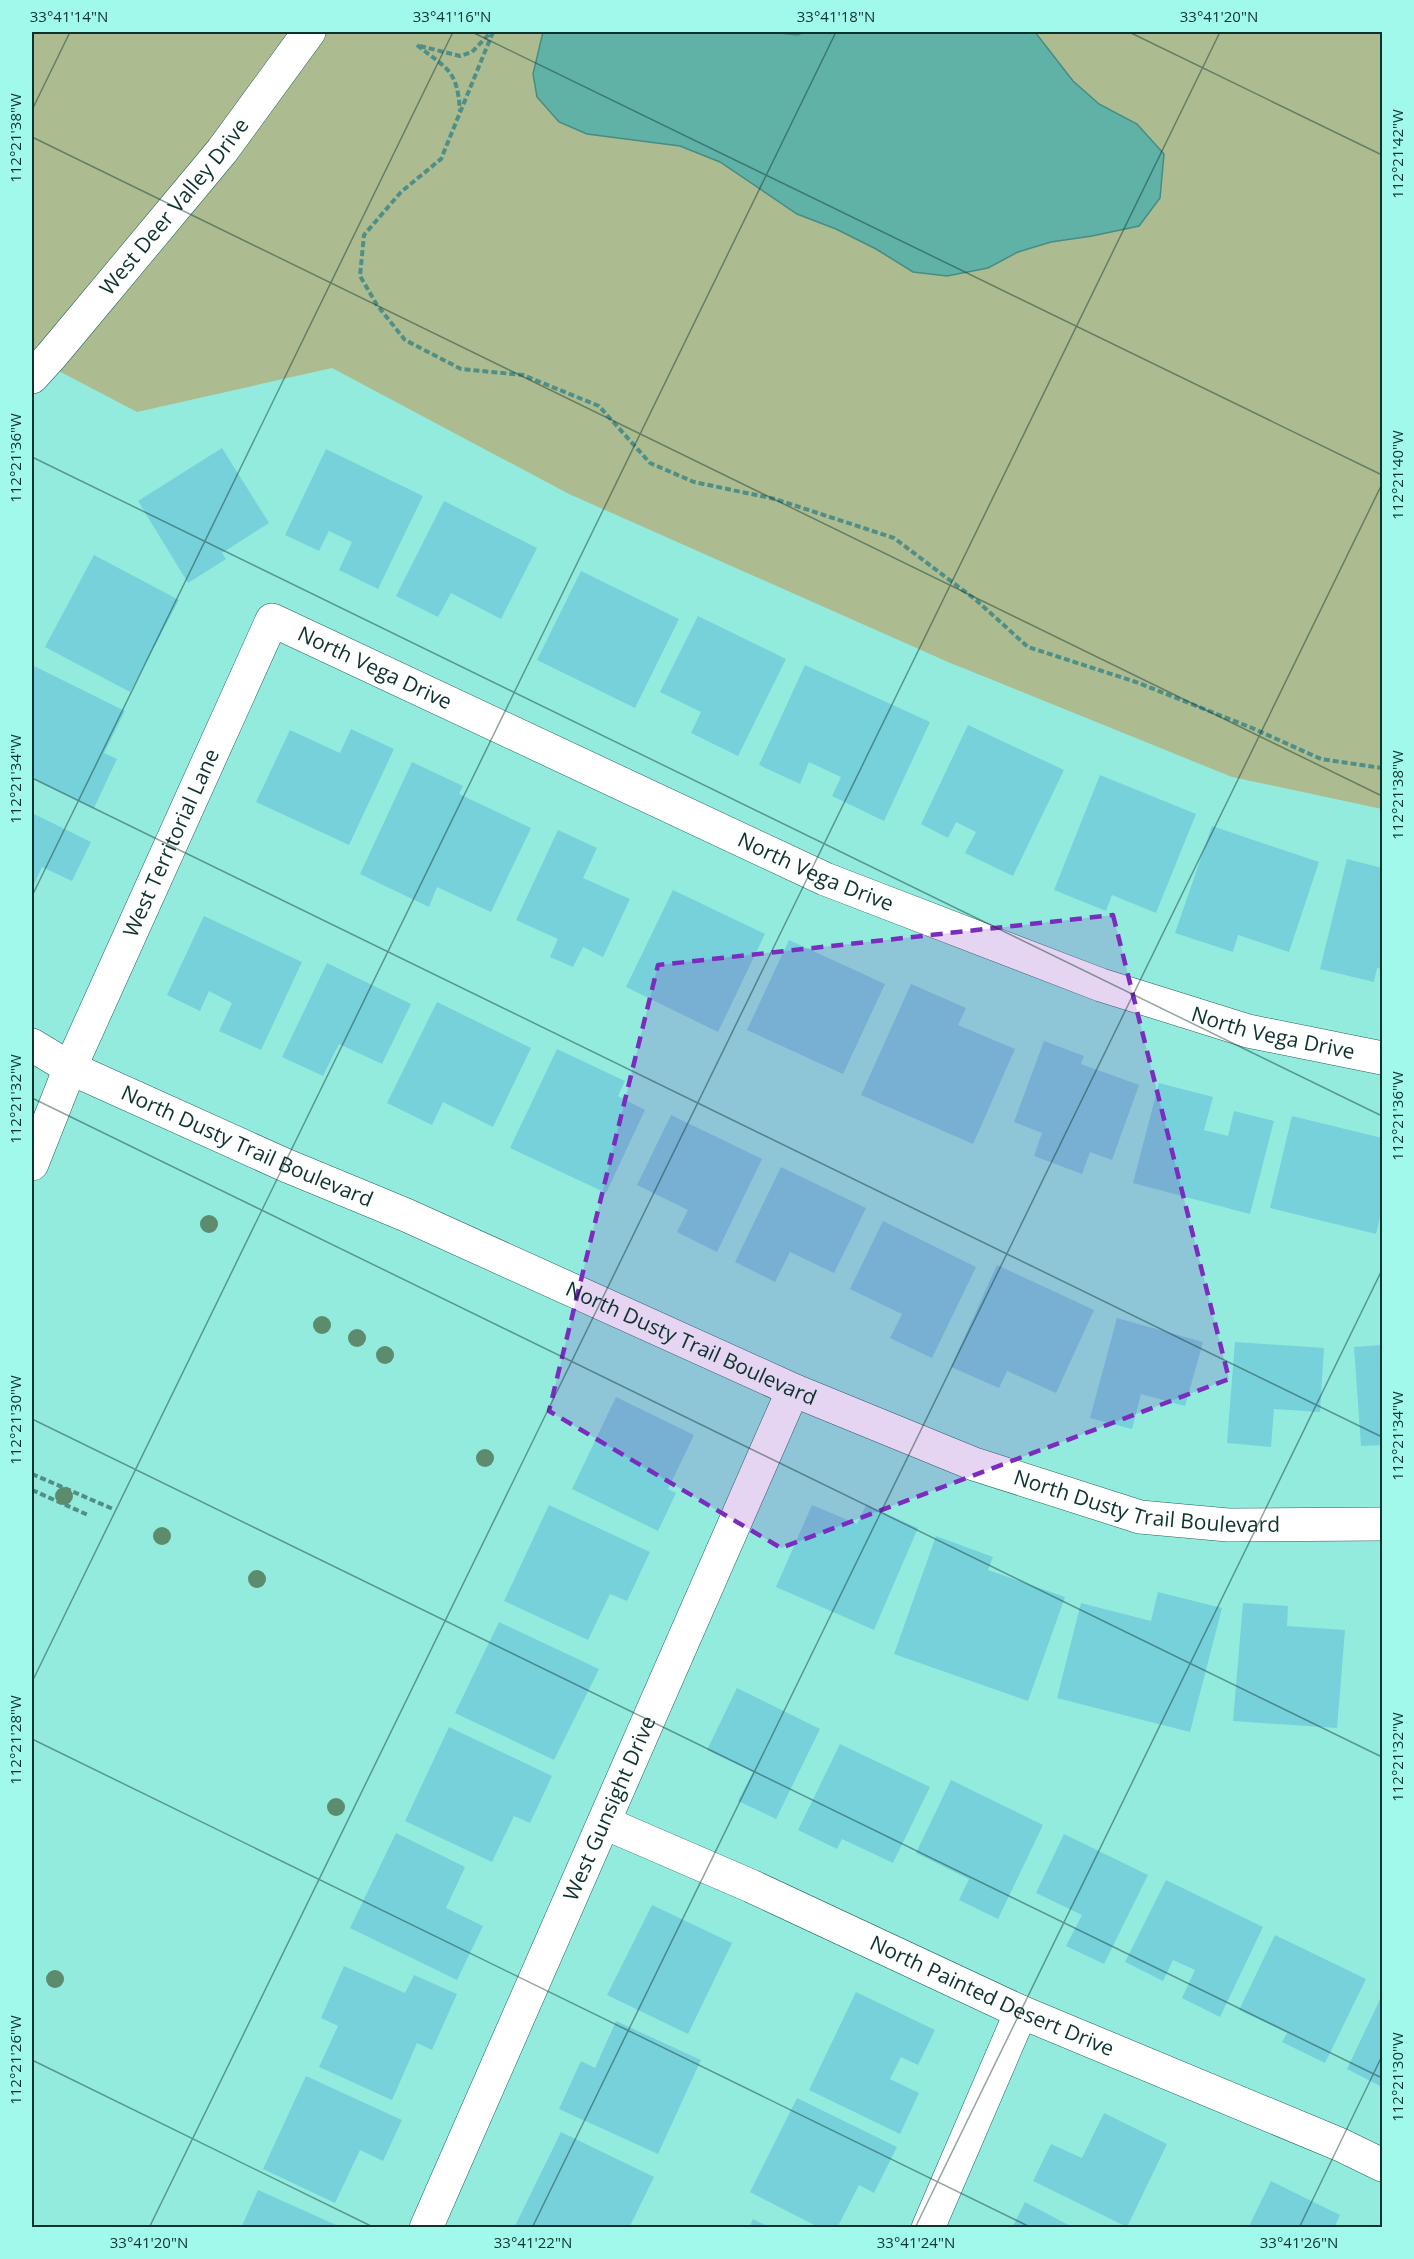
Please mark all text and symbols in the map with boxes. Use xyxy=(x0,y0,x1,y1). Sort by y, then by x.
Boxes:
text: 33°41'14"N xyxy=(30,6,108,26)
text: 33°41'16"N xyxy=(413,6,491,26)
text: 33°41'18"N xyxy=(797,6,875,26)
text: 33°41'20"N xyxy=(1180,6,1258,26)
text: 112°21'38"W xyxy=(5,93,25,183)
text: 112°21'42"W xyxy=(1387,109,1407,199)
street label: West Deer Valley Drive xyxy=(93,112,255,301)
text: 112°21'36"W xyxy=(5,413,25,503)
text: 112°21'40"W xyxy=(1387,430,1407,520)
street label: North Vega Drive xyxy=(293,619,457,715)
text: 112°21'34"W xyxy=(5,734,25,824)
street label: West Territorial Lane xyxy=(116,744,225,941)
text: 112°21'38"W xyxy=(1387,750,1407,840)
street label: North Vega Drive xyxy=(734,825,898,917)
street label: North Vega Drive xyxy=(1188,999,1357,1065)
text: 112°21'32"W xyxy=(5,1054,25,1144)
text: 112°21'36"W xyxy=(1387,1071,1407,1161)
street label: North Dusty Trail Boulevard xyxy=(117,1078,377,1213)
street label: North Dusty Trail Boulevard xyxy=(562,1274,821,1411)
text: 112°21'30"W xyxy=(5,1375,25,1465)
text: 112°21'34"W xyxy=(1387,1391,1407,1481)
street label: North Dusty Trail Boulevard xyxy=(1010,1463,1280,1538)
text: 112°21'28"W xyxy=(5,1695,25,1785)
street label: West Gunsight Drive xyxy=(556,1711,662,1905)
text: 112°21'32"W xyxy=(1387,1712,1407,1802)
street label: North Painted Desert Drive xyxy=(866,1928,1119,2062)
text: 112°21'26"W xyxy=(5,2015,25,2105)
text: 112°21'30"W xyxy=(1387,2032,1407,2122)
text: 33°41'20"N xyxy=(110,2232,188,2252)
text: 33°41'22"N xyxy=(494,2232,572,2252)
text: 33°41'24"N xyxy=(877,2232,955,2252)
text: 33°41'26"N xyxy=(1260,2232,1338,2252)

